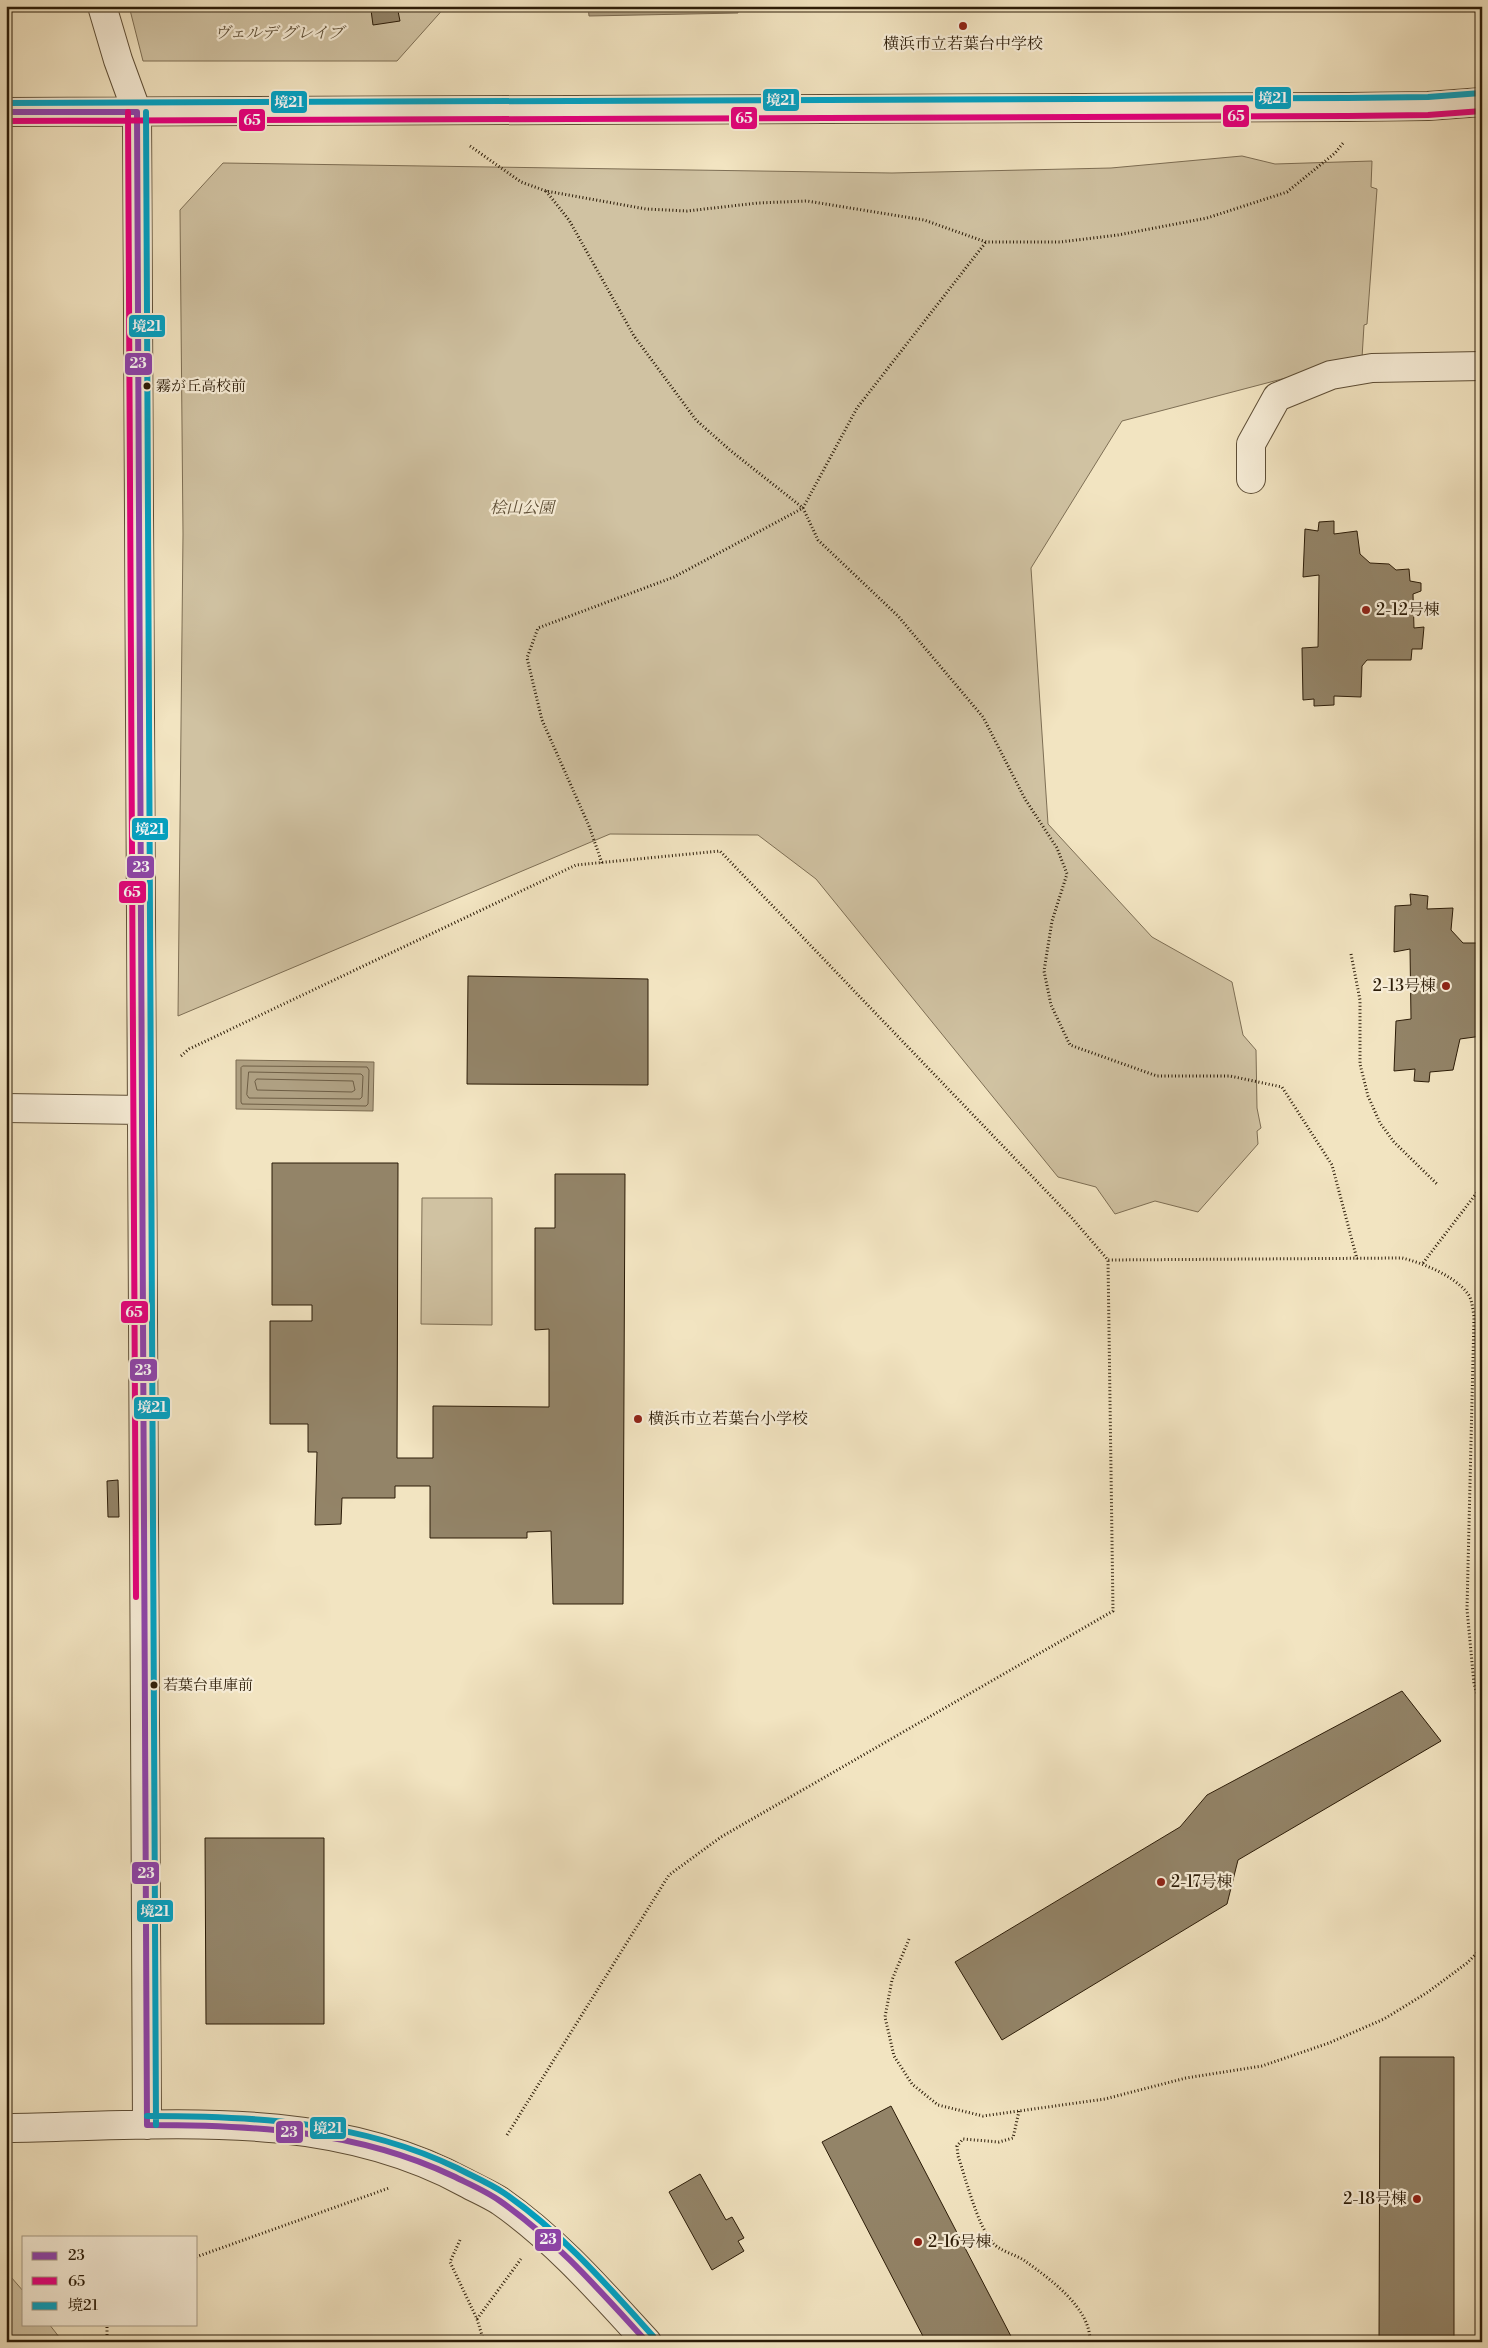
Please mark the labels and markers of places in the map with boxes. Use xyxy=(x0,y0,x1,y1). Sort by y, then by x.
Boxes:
marker: 横浜市立若葉台中学校 xyxy=(957,20,969,32)
place label: 横浜市立若葉台中学校 xyxy=(883,34,1043,54)
place label: 霧が丘高校前 xyxy=(156,377,246,396)
marker: 霧が丘高校前 xyxy=(142,381,152,391)
place label: 2-12号棟 xyxy=(1376,600,1440,620)
marker: 2-12号棟 xyxy=(1360,604,1372,616)
place label: 2-13号棟 xyxy=(1373,976,1436,996)
marker: 2-13号棟 xyxy=(1440,980,1452,992)
place label: 横浜市立若葉台小学校 xyxy=(648,1409,808,1429)
marker: 横浜市立若葉台小学校 xyxy=(632,1413,644,1425)
place label: 若葉台車庫前 xyxy=(163,1676,253,1695)
marker: 若葉台車庫前 xyxy=(149,1680,159,1690)
place label: 2-17号棟 xyxy=(1171,1872,1233,1892)
marker: 2-17号棟 xyxy=(1155,1876,1167,1888)
place label: 2-18号棟 xyxy=(1343,2189,1407,2209)
marker: 2-18号棟 xyxy=(1411,2193,1423,2205)
place label: 2-16号棟 xyxy=(928,2232,991,2252)
marker: 2-16号棟 xyxy=(912,2236,924,2248)

